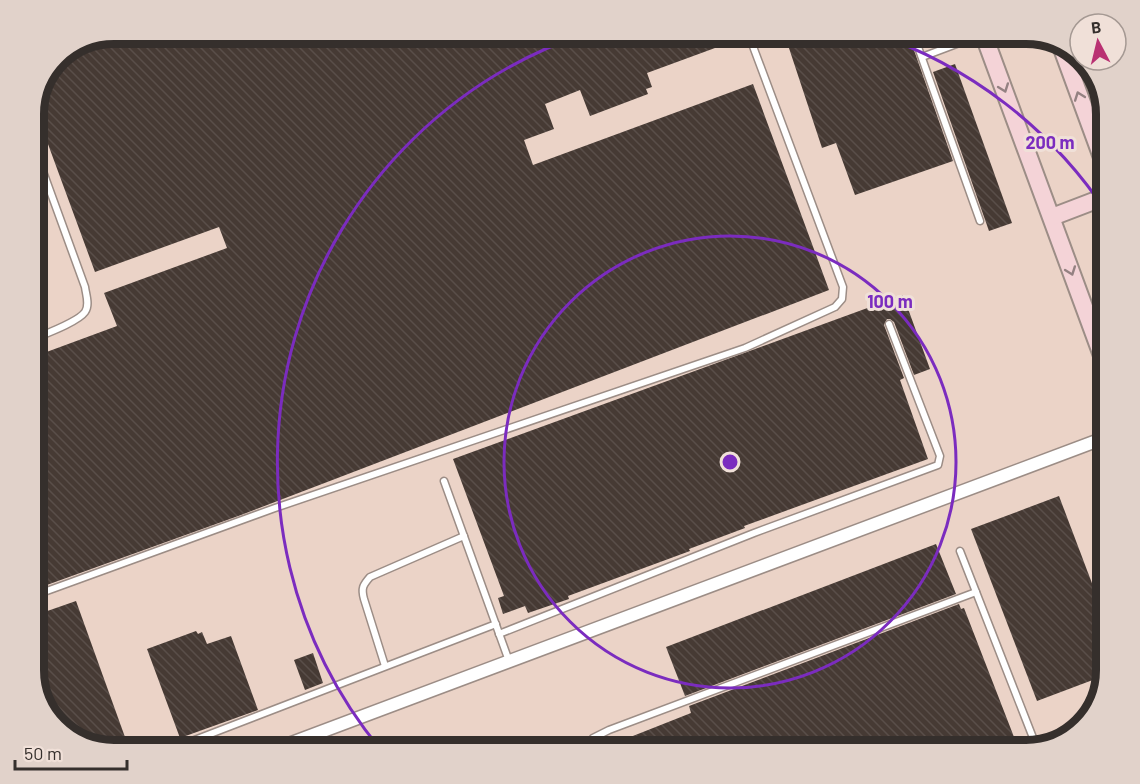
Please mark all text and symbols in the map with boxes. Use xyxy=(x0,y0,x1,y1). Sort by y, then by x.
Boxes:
north arrow xyxy=(1068,12,1128,72)
text: B xyxy=(1090,17,1102,37)
one-way arrow xyxy=(996,82,1009,93)
one-way arrow xyxy=(1074,91,1087,102)
text: 200 m xyxy=(1025,131,1075,153)
one-way arrow xyxy=(1064,265,1077,276)
text: 100 m xyxy=(867,290,913,312)
centre of rings xyxy=(720,452,740,472)
scale bar xyxy=(15,733,128,771)
text: 50 m xyxy=(24,742,62,764)

